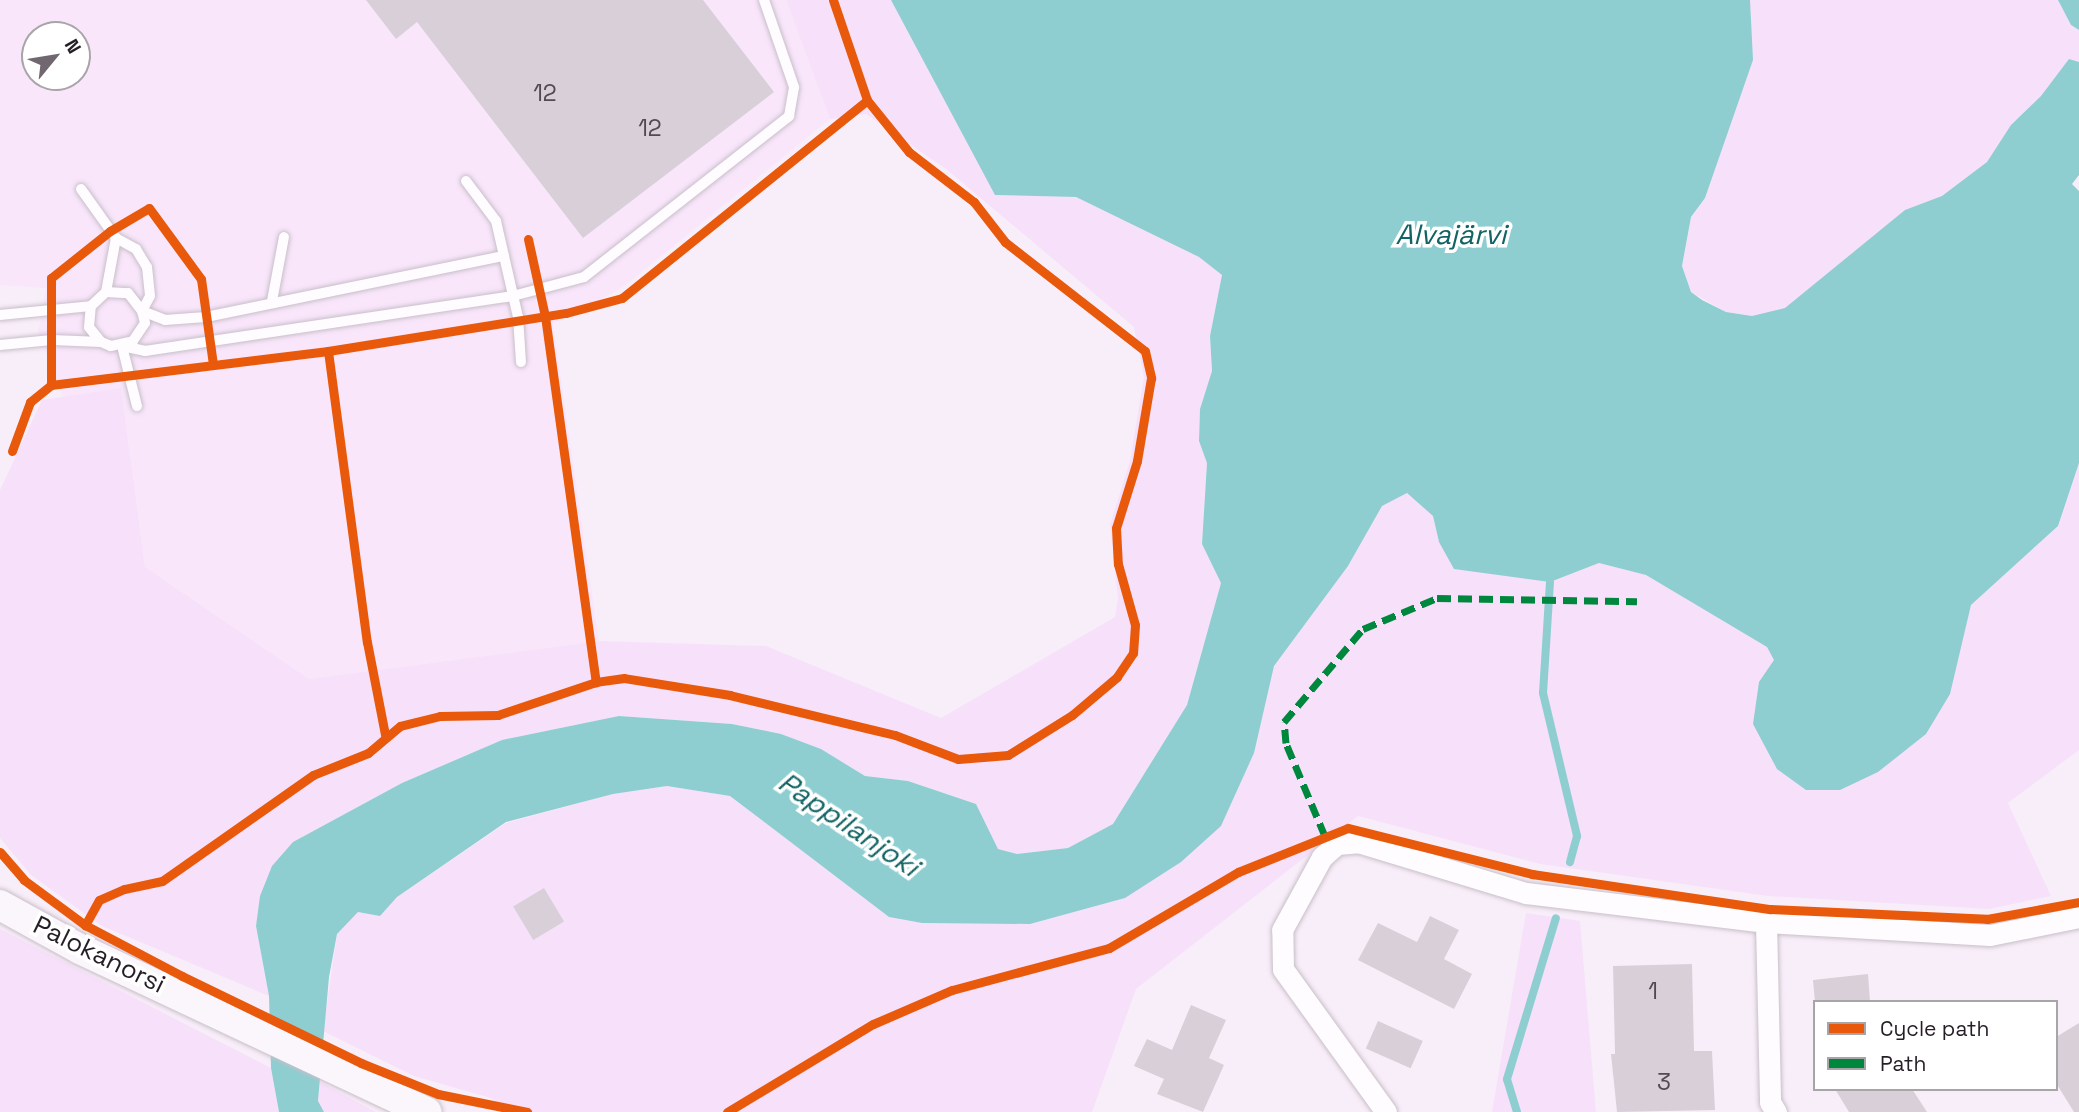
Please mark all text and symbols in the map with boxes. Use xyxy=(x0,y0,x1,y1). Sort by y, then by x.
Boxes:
north arrow xyxy=(21,21,91,91)
text: N xyxy=(59,34,87,58)
house number: 12 xyxy=(533,79,557,107)
house number: 12 xyxy=(638,114,662,142)
water label: Alvajärvi xyxy=(1396,217,1506,251)
water label: Pappilanjoki xyxy=(773,765,925,883)
street label: Palokanorsi xyxy=(28,910,170,1000)
house number: 1 xyxy=(1648,977,1658,1005)
legend xyxy=(1813,1000,2058,1091)
text: Cycle path xyxy=(1880,1015,1989,1042)
text: Path xyxy=(1880,1050,1926,1077)
house number: 3 xyxy=(1657,1068,1671,1096)

